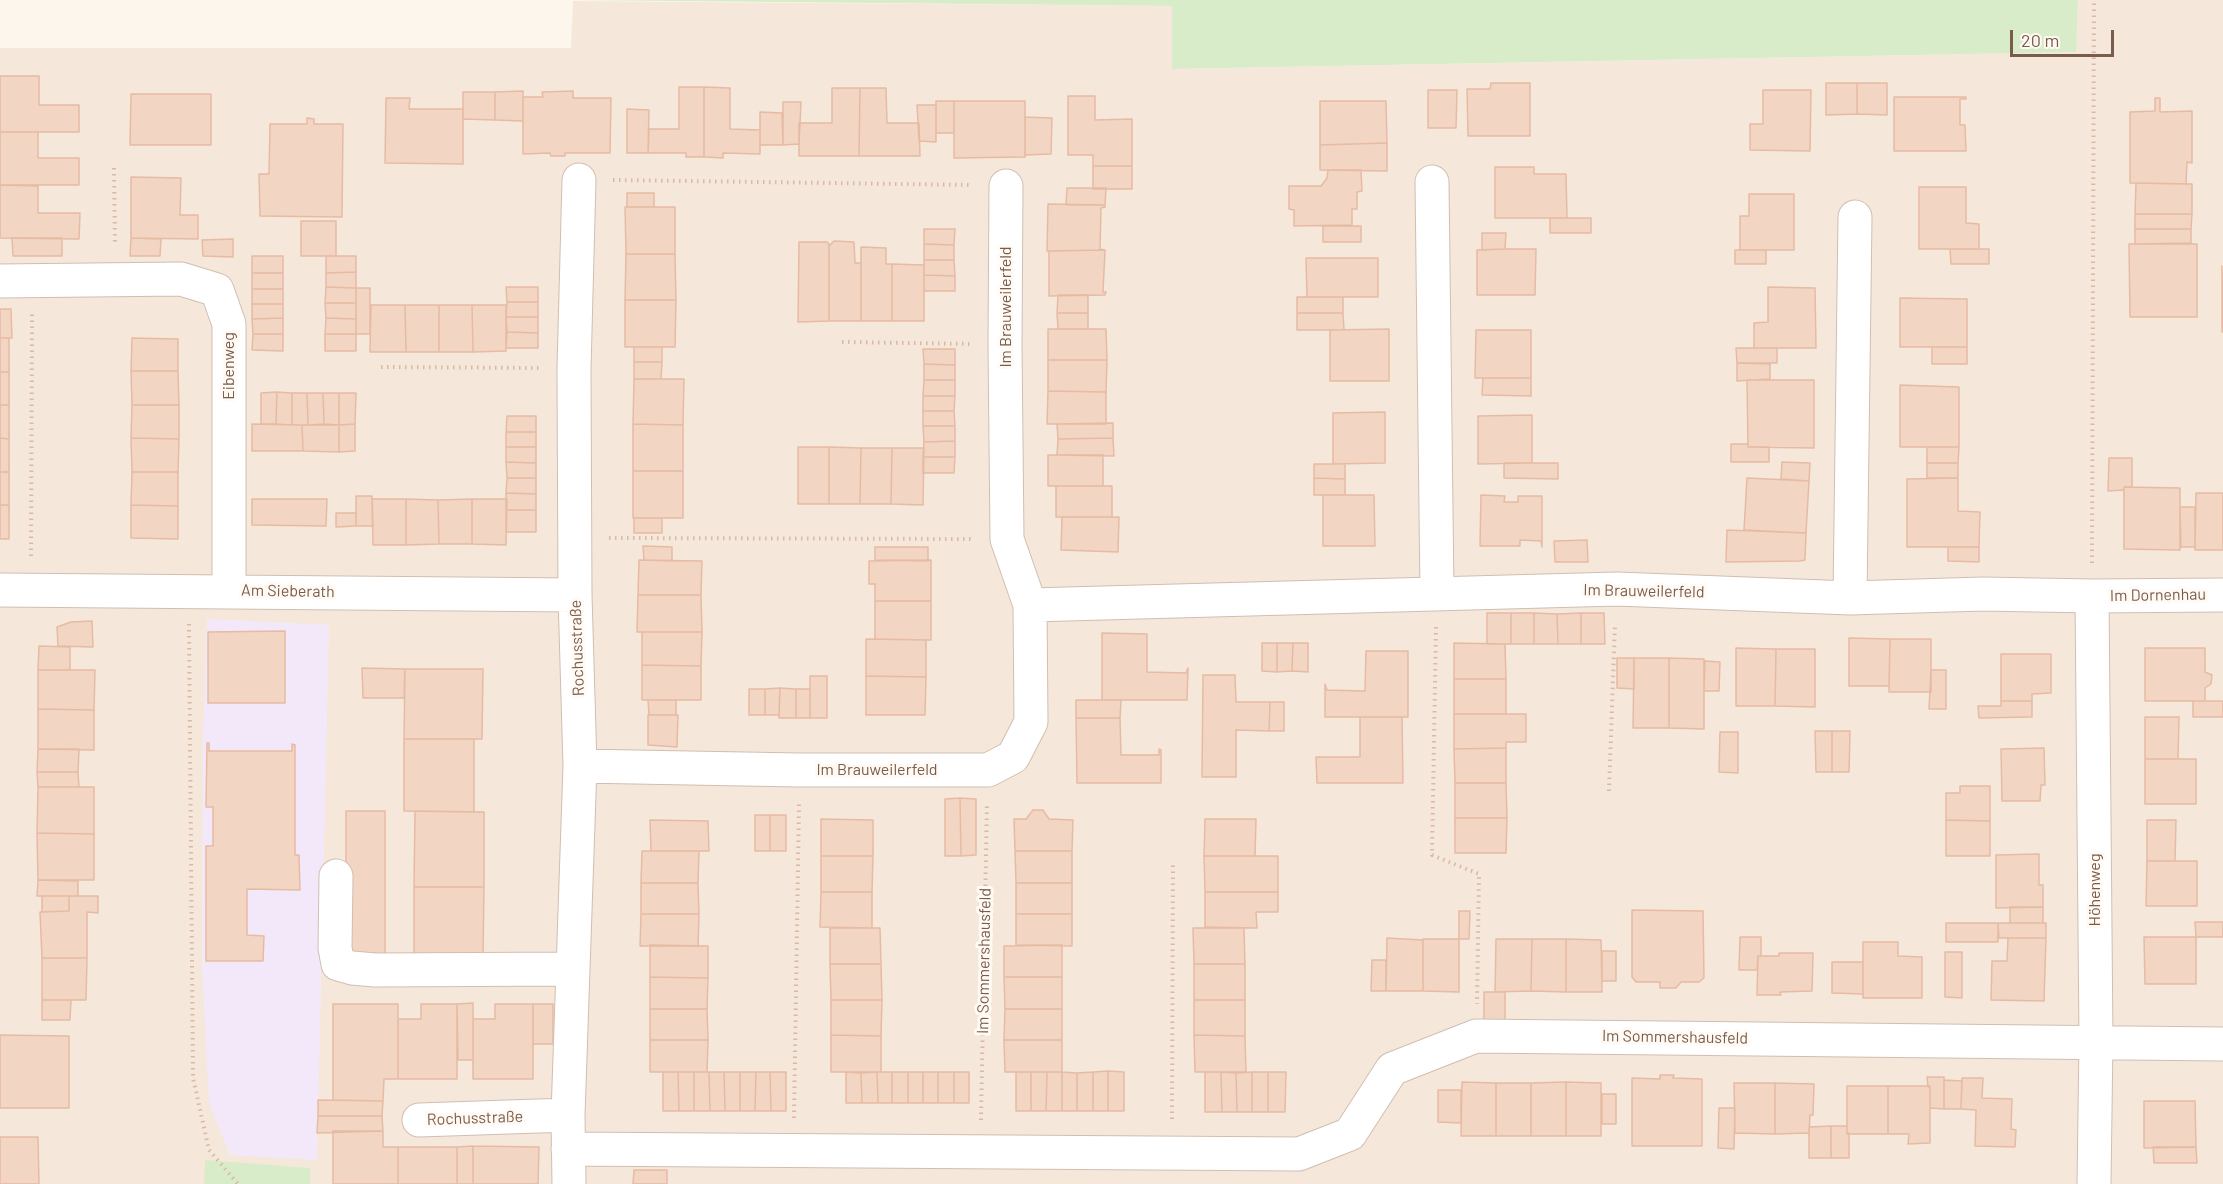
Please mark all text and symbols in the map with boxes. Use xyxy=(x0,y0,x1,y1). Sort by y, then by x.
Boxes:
scale bar xyxy=(2013,18,2116,56)
text: 20 m xyxy=(2021,29,2059,51)
street label: Im Brauweilerfeld xyxy=(996,246,1016,368)
street label: Eibenweg xyxy=(219,332,239,400)
street label: Im Brauweilerfeld xyxy=(1583,580,1705,602)
street label: Am Sieberath xyxy=(241,581,335,601)
street label: Im Dornenhau xyxy=(2110,585,2206,605)
street label: Rochusstraße xyxy=(566,600,588,696)
street label: Im Brauweilerfeld xyxy=(816,760,938,780)
street label: Höhenweg xyxy=(2085,854,2105,926)
street label: Im Sommershausfeld xyxy=(973,888,995,1034)
street label: Im Sommershausfeld xyxy=(1602,1026,1748,1048)
street label: Rochusstraße xyxy=(427,1107,523,1129)

